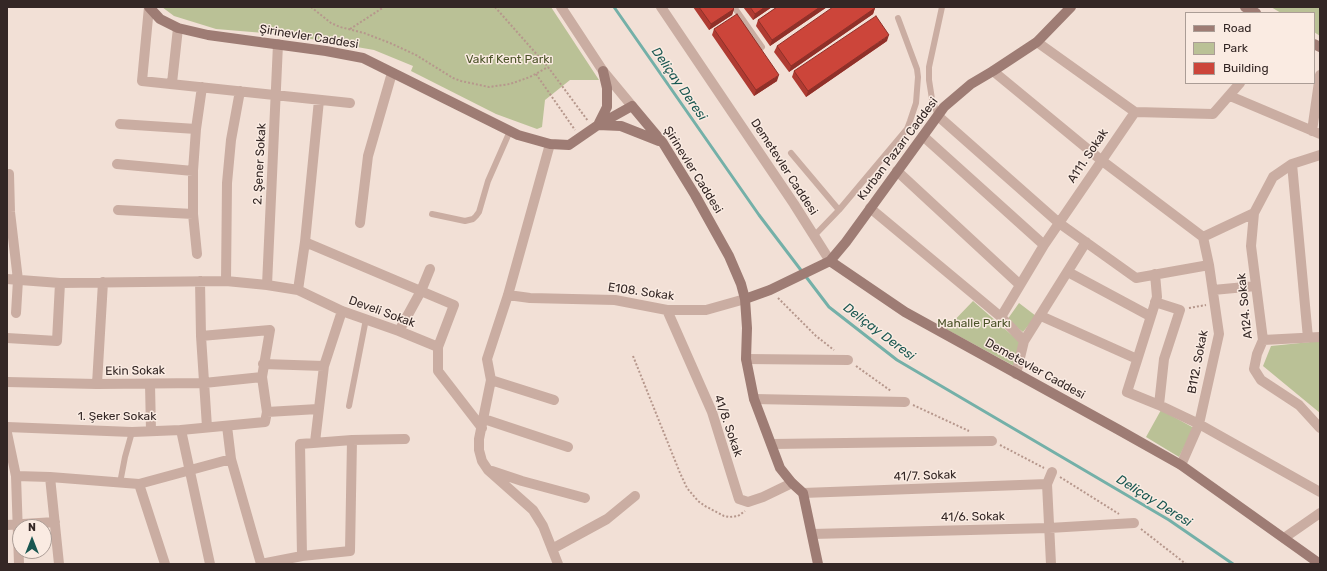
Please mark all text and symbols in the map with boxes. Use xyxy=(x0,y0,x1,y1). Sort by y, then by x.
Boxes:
legend xyxy=(1185,12,1315,84)
text: Road xyxy=(1223,21,1251,35)
street label: Şirinevler Caddesi xyxy=(258,22,360,52)
text: Park xyxy=(1223,41,1248,55)
water label: Deliçay Deresi xyxy=(648,44,710,124)
park label: Vakıf Kent Parkı xyxy=(466,53,552,67)
text: Building xyxy=(1223,61,1269,75)
street label: Kurban Pazarı Caddesi xyxy=(855,95,941,203)
street label: Demetevler Caddesi xyxy=(747,116,821,218)
street label: 2. Şener Sokak xyxy=(251,123,269,205)
street label: Şirinevler Caddesi xyxy=(660,124,726,216)
street label: A111. Sokak xyxy=(1065,126,1111,186)
street label: A124. Sokak xyxy=(1234,272,1256,340)
street label: E108. Sokak xyxy=(607,280,675,304)
street label: Develi Sokak xyxy=(347,293,417,331)
water label: Deliçay Deresi xyxy=(840,300,918,364)
park label: Mahalle Parkı xyxy=(937,317,1011,331)
street label: B112. Sokak xyxy=(1185,329,1211,395)
street label: Demetevler Caddesi xyxy=(983,336,1087,402)
street label: Ekin Sokak xyxy=(105,363,165,379)
street label: 41/8. Sokak xyxy=(711,393,745,459)
street label: 1. Şeker Sokak xyxy=(78,410,156,424)
street label: 41/7. Sokak xyxy=(893,468,957,484)
water label: Deliçay Deresi xyxy=(1113,472,1195,530)
street label: 41/6. Sokak xyxy=(941,509,1005,525)
north arrow xyxy=(12,519,52,559)
text: N xyxy=(28,521,36,534)

